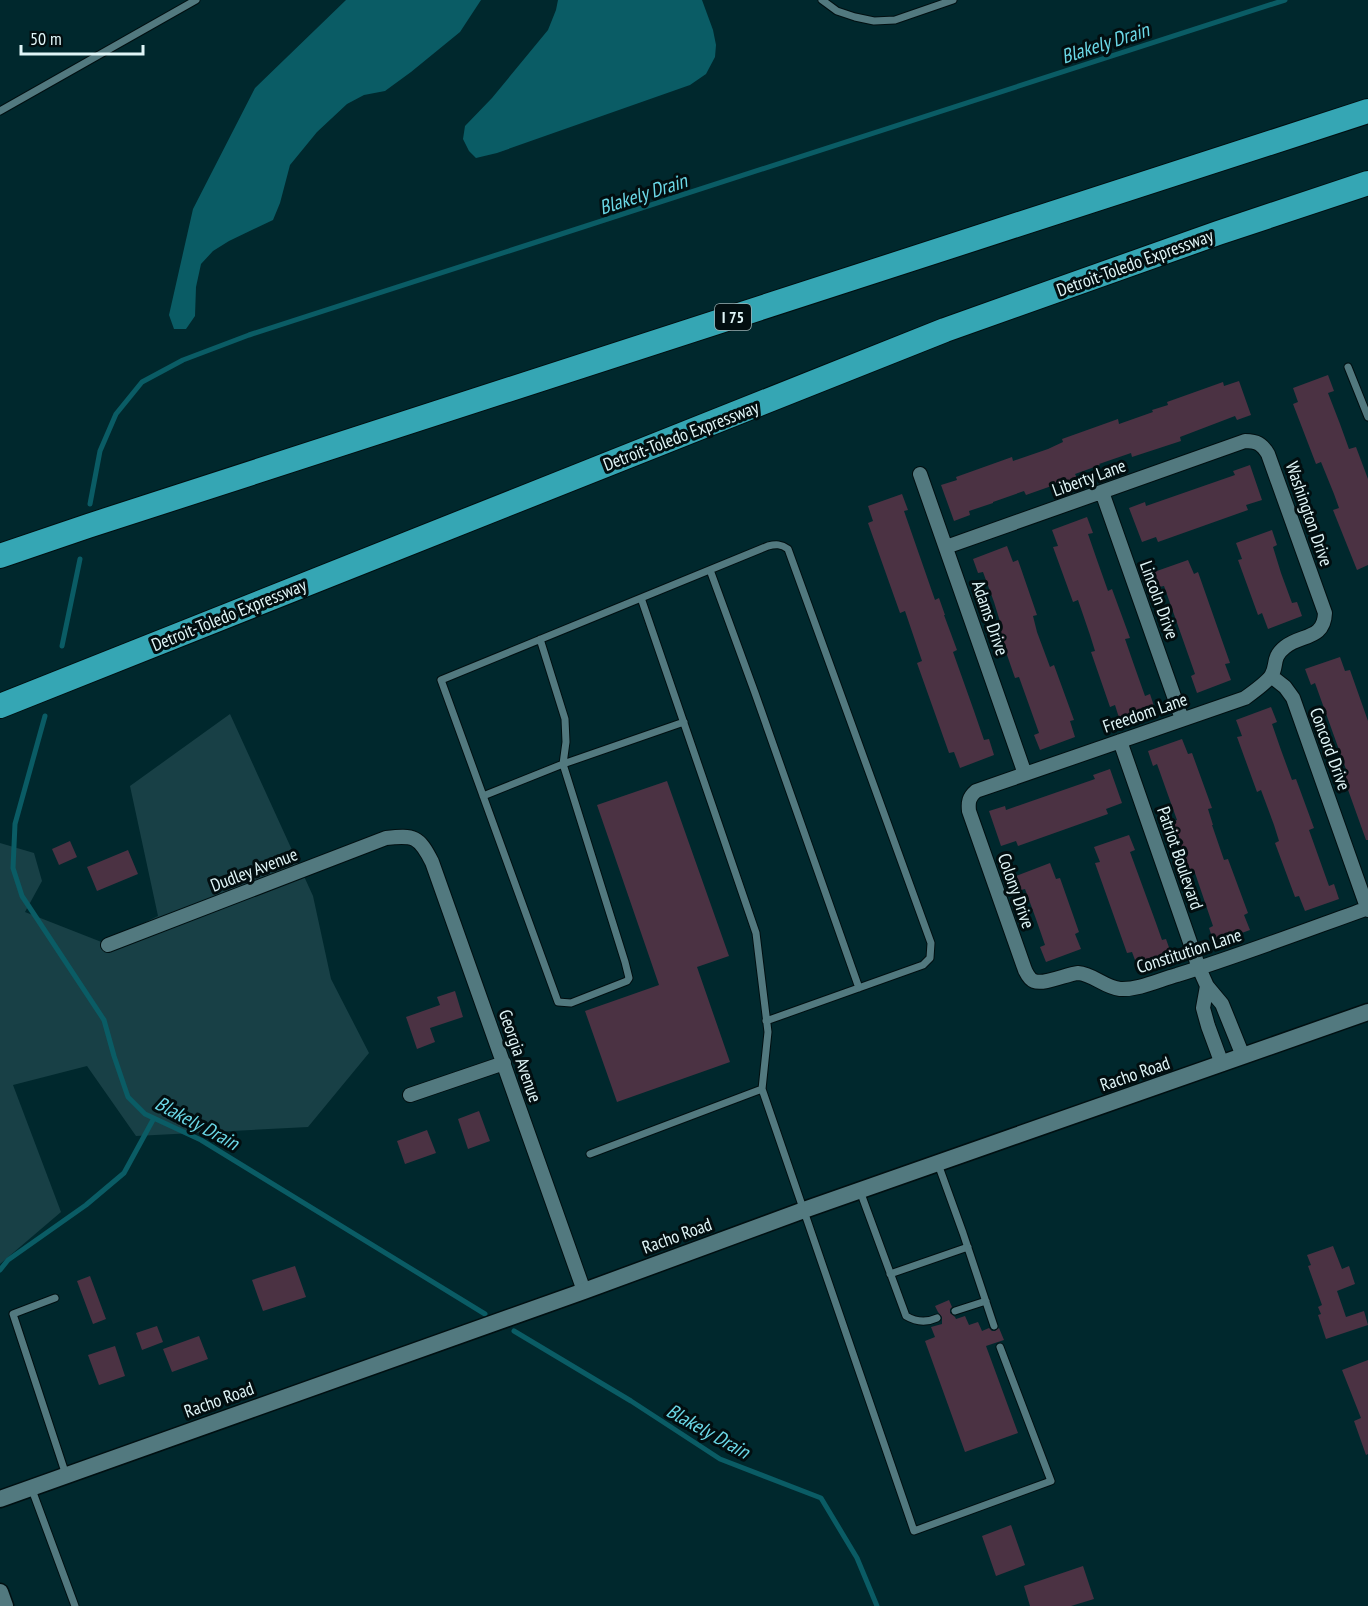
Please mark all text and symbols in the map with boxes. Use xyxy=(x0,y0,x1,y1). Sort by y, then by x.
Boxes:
water label: Blakely Drain xyxy=(1058,16,1153,69)
scale bar xyxy=(21,18,142,56)
text: 50 m xyxy=(30,27,62,50)
water label: Blakely Drain xyxy=(596,167,691,220)
street label: Detroit-Toledo Expressway xyxy=(1053,223,1216,302)
road number: I 75 xyxy=(715,304,751,330)
street label: Detroit-Toledo Expressway xyxy=(600,395,762,476)
street label: Liberty Lane xyxy=(1049,454,1129,501)
street label: Washington Drive xyxy=(1281,458,1338,569)
street label: Lincoln Drive xyxy=(1135,557,1184,642)
street label: Detroit-Toledo Expressway xyxy=(148,573,310,656)
street label: Adams Drive xyxy=(967,577,1014,658)
street label: Freedom Lane xyxy=(1100,687,1190,738)
street label: Concord Drive xyxy=(1305,704,1356,793)
street label: Patriot Boulevard xyxy=(1152,803,1209,912)
street label: Dudley Avenue xyxy=(207,842,301,897)
street label: Colony Drive xyxy=(993,850,1040,932)
street label: Constitution Lane xyxy=(1133,923,1244,978)
street label: Georgia Avenue xyxy=(494,1006,547,1105)
street label: Racho Road xyxy=(1097,1051,1173,1096)
water label: Blakely Drain xyxy=(151,1090,244,1156)
street label: Racho Road xyxy=(639,1212,715,1259)
street label: Racho Road xyxy=(181,1376,257,1423)
water label: Blakely Drain xyxy=(662,1398,755,1465)

